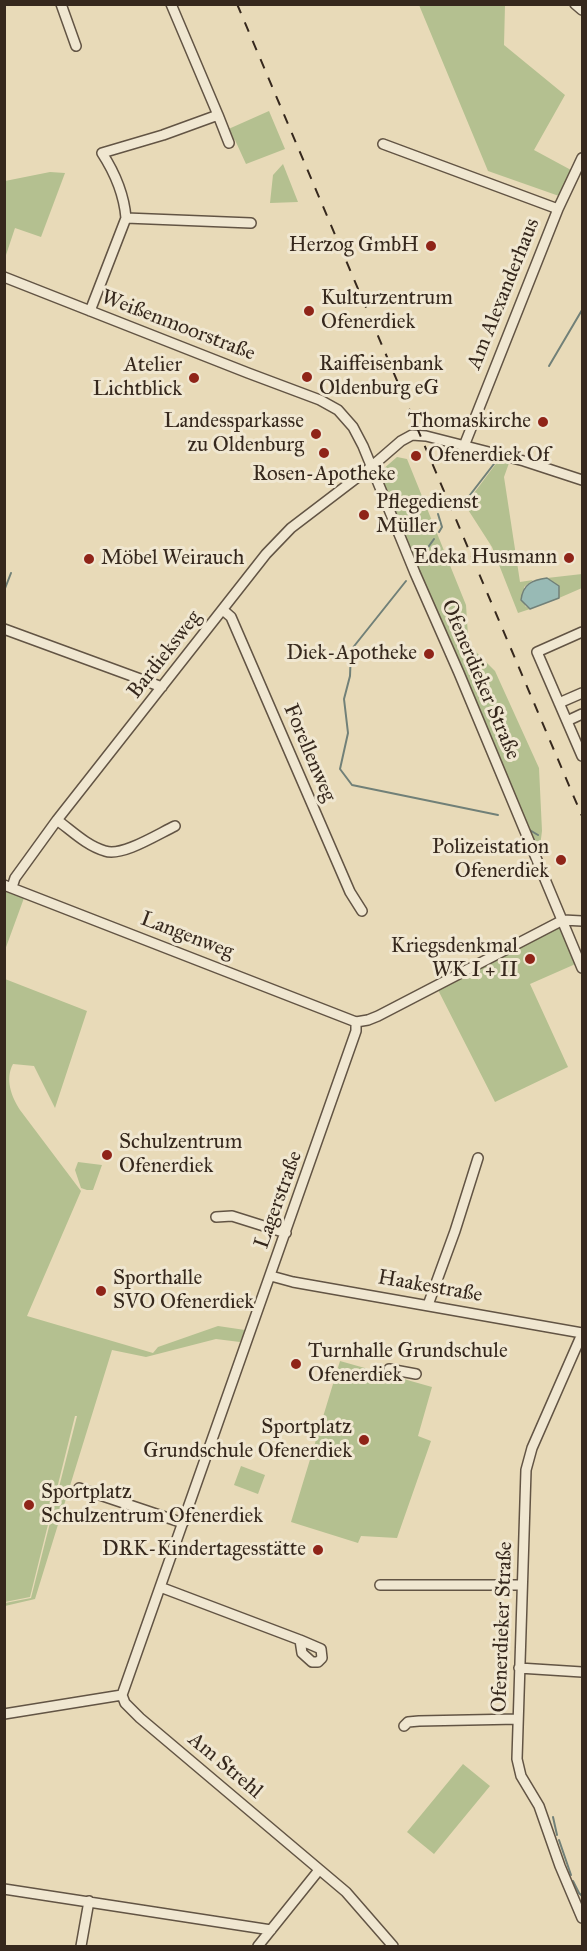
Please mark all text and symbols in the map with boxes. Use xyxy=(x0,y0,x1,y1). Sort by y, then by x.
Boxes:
street label: Am Alexanderhaus xyxy=(462,215,546,373)
place label: Herzog GmbH xyxy=(289,233,419,259)
marker: Herzog GmbH xyxy=(424,239,438,253)
street label: Weißenmoorstraße xyxy=(97,285,259,367)
place label: Kulturzentrum Ofenerdiek xyxy=(321,286,453,336)
marker: Kulturzentrum Ofenerdiek xyxy=(302,304,316,318)
place label: Raiffeisenbank Oldenburg eG xyxy=(319,352,443,402)
place label: Atelier Lichtblick xyxy=(93,353,182,403)
marker: Raiffeisenbank Oldenburg eG xyxy=(300,370,314,384)
marker: Atelier Lichtblick xyxy=(187,371,201,385)
place label: Landessparkasse zu Oldenburg xyxy=(164,409,304,459)
place label: Thomaskirche xyxy=(408,409,531,435)
marker: Thomaskirche xyxy=(536,415,550,429)
marker: Landessparkasse zu Oldenburg xyxy=(309,427,323,441)
place label: Ofenerdiek Of xyxy=(428,443,550,469)
marker: Rosen-Apotheke xyxy=(317,446,331,460)
marker: Ofenerdiek Of xyxy=(409,449,423,463)
place label: Rosen-Apotheke xyxy=(252,462,396,488)
place label: Pflegedienst Müller xyxy=(376,490,479,540)
marker: Pflegedienst Müller xyxy=(357,508,371,522)
place label: Edeka Husmann xyxy=(414,545,557,571)
place label: Möbel Weirauch xyxy=(101,546,244,572)
marker: Edeka Husmann xyxy=(562,551,576,565)
marker: Möbel Weirauch xyxy=(82,552,96,566)
street label: Ofenerdieker Straße xyxy=(435,596,525,764)
street label: Bardieksweg xyxy=(123,606,207,704)
place label: Diek-Apotheke xyxy=(286,641,417,667)
marker: Diek-Apotheke xyxy=(422,647,436,661)
street label: Forellenweg xyxy=(277,700,341,806)
place label: Polizeistation Ofenerdiek xyxy=(432,835,549,885)
marker: Polizeistation Ofenerdiek xyxy=(554,853,568,867)
street label: Langenweg xyxy=(137,907,237,965)
place label: Kriegsdenkmal WK I + II xyxy=(391,934,518,984)
marker: Kriegsdenkmal WK I + II xyxy=(523,952,537,966)
place label: Schulzentrum Ofenerdiek xyxy=(119,1130,242,1180)
marker: Schulzentrum Ofenerdiek xyxy=(100,1148,114,1162)
street label: Lagerstraße xyxy=(250,1148,308,1252)
street label: Haakestraße xyxy=(376,1265,484,1309)
place label: Sporthalle SVO Ofenerdiek xyxy=(113,1266,254,1316)
marker: Sporthalle SVO Ofenerdiek xyxy=(94,1284,108,1298)
place label: Turnhalle Grundschule Ofenerdiek xyxy=(308,1339,508,1389)
marker: Turnhalle Grundschule Ofenerdiek xyxy=(289,1357,303,1371)
place label: Sportplatz Grundschule Ofenerdiek xyxy=(143,1415,352,1465)
marker: Sportplatz Grundschule Ofenerdiek xyxy=(357,1433,371,1447)
place label: Sportplatz Schulzentrum Ofenerdiek xyxy=(41,1480,263,1530)
marker: Sportplatz Schulzentrum Ofenerdiek xyxy=(22,1498,36,1512)
place label: DRK-Kindertagesstätte xyxy=(102,1537,306,1563)
street label: Ofenerdieker Straße xyxy=(487,1541,519,1713)
marker: DRK-Kindertagesstätte xyxy=(311,1543,325,1557)
street label: Am Strehl xyxy=(183,1728,267,1804)

